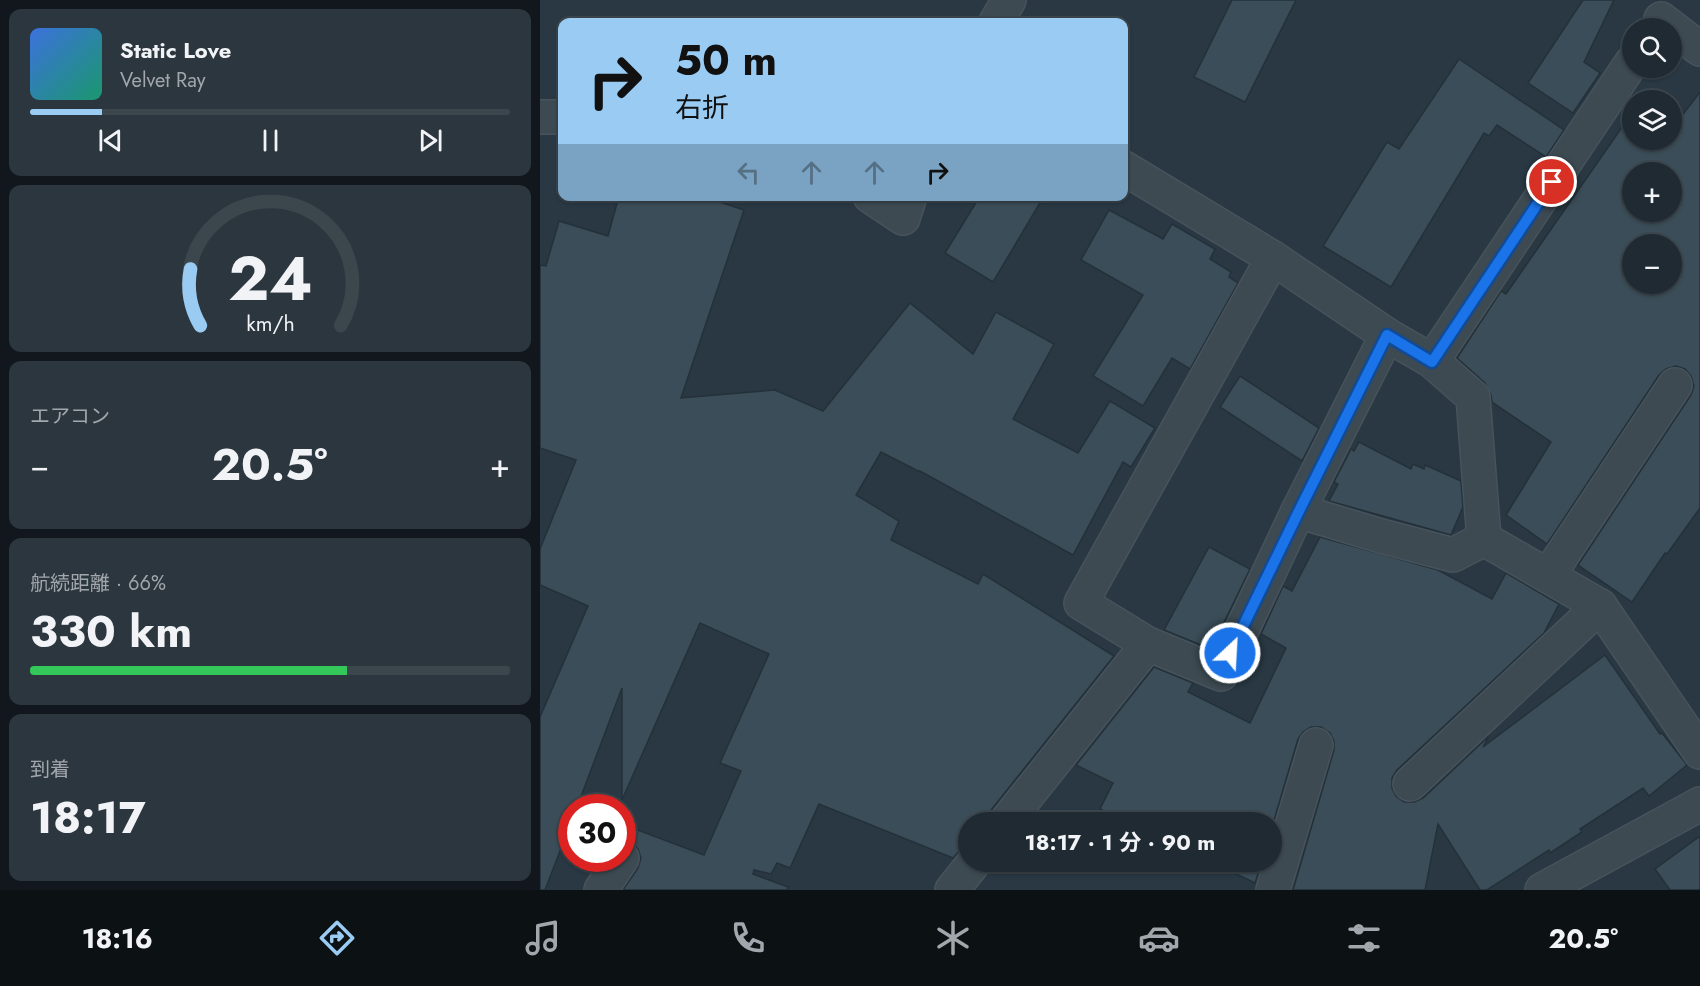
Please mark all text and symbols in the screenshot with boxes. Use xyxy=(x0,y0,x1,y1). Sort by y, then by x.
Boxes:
map controls xyxy=(1622,18,1682,294)
button: search xyxy=(1622,18,1682,78)
text: 50 m xyxy=(675,30,777,91)
text: Static Love xyxy=(120,34,231,66)
icon: right xyxy=(576,42,654,120)
text: Velvet Ray xyxy=(120,66,206,95)
text: 右折 xyxy=(675,88,729,127)
button: layers xyxy=(1622,90,1682,150)
icon: previous xyxy=(94,124,127,157)
icon: pause xyxy=(254,124,287,157)
icon: next xyxy=(414,124,447,157)
icon: left xyxy=(732,156,765,189)
icon: ahead xyxy=(795,156,828,189)
icon: ahead xyxy=(858,156,891,189)
icon: right xyxy=(921,156,954,189)
pin xyxy=(1526,156,1577,207)
button: + xyxy=(1622,162,1682,222)
icon: arrive xyxy=(1535,165,1568,198)
text: 24 xyxy=(228,233,312,323)
button: − xyxy=(1622,234,1682,294)
text: km/h xyxy=(246,308,294,339)
text: エアコン xyxy=(30,402,110,431)
text: 20.5° xyxy=(211,432,328,497)
text: − xyxy=(30,442,49,489)
text: + xyxy=(490,442,510,489)
text: 航続距離 · 66% xyxy=(30,569,166,598)
text: 330 km xyxy=(30,599,192,664)
position arrow xyxy=(1198,621,1262,685)
text: 到着 xyxy=(30,755,70,784)
text: 18:17 xyxy=(30,785,146,850)
speed limit sign: 30 xyxy=(558,794,636,872)
text: 18:17 · 1 分 · 90 m xyxy=(1025,826,1215,858)
icon: directions xyxy=(316,917,358,959)
icon: music xyxy=(522,917,564,959)
icon: phone xyxy=(727,917,769,959)
icon: climate xyxy=(932,917,974,959)
icon: car xyxy=(1138,917,1180,959)
icon: filters xyxy=(1343,917,1385,959)
text: 18:16 xyxy=(82,919,153,958)
text: 20.5° xyxy=(1549,919,1618,958)

